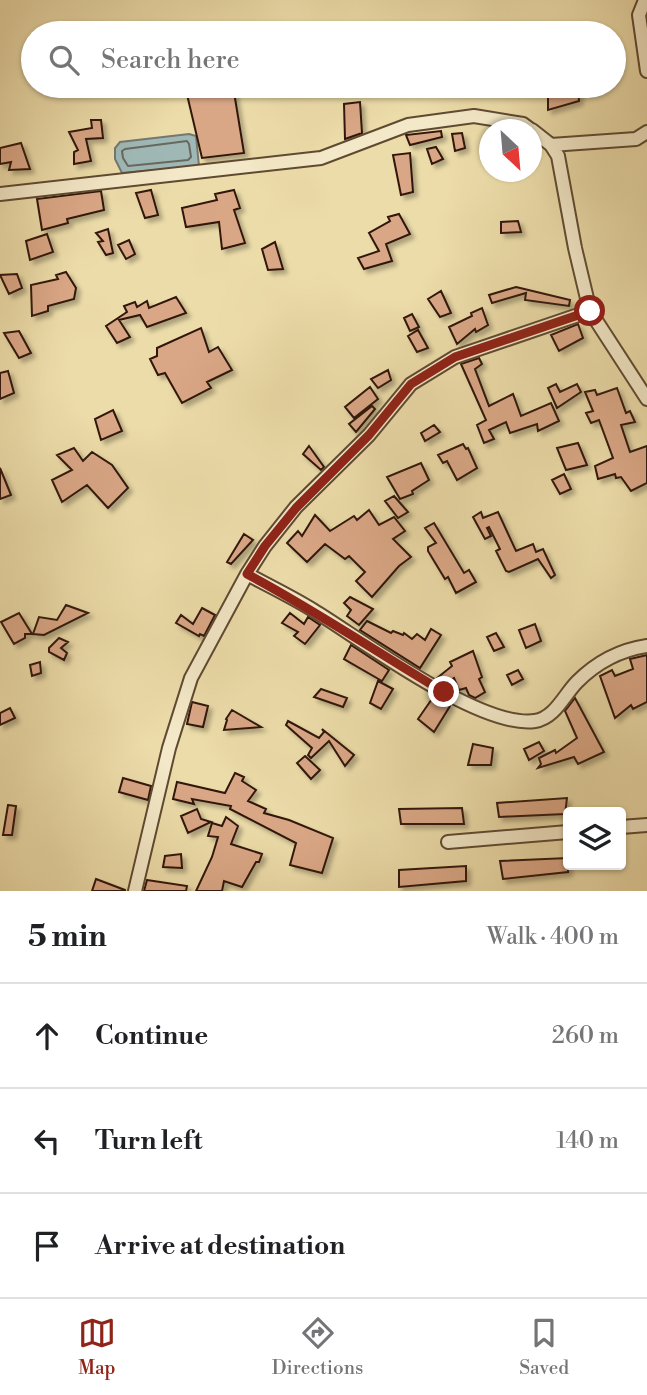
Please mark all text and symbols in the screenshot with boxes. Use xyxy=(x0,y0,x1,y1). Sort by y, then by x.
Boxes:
search box xyxy=(21,21,626,98)
icon: search xyxy=(45,41,83,79)
text: Search here xyxy=(101,44,240,76)
north arrow xyxy=(479,119,542,182)
route start xyxy=(574,295,605,326)
route end xyxy=(428,676,459,707)
map controls xyxy=(563,807,626,870)
button: layers xyxy=(563,807,626,870)
text: 5 min xyxy=(28,918,107,956)
text: Walk · 400 m xyxy=(487,923,619,951)
icon: ahead xyxy=(28,1017,66,1055)
text: Continue xyxy=(95,1020,208,1052)
text: 260 m xyxy=(552,1022,619,1050)
icon: left xyxy=(28,1122,66,1160)
text: Turn left xyxy=(95,1125,203,1157)
text: 140 m xyxy=(556,1127,619,1155)
icon: arrive xyxy=(28,1227,66,1265)
text: Arrive at destination xyxy=(95,1230,345,1262)
tab: Map xyxy=(78,1314,116,1380)
tab: Directions xyxy=(272,1314,363,1380)
tab: Saved xyxy=(519,1314,569,1380)

